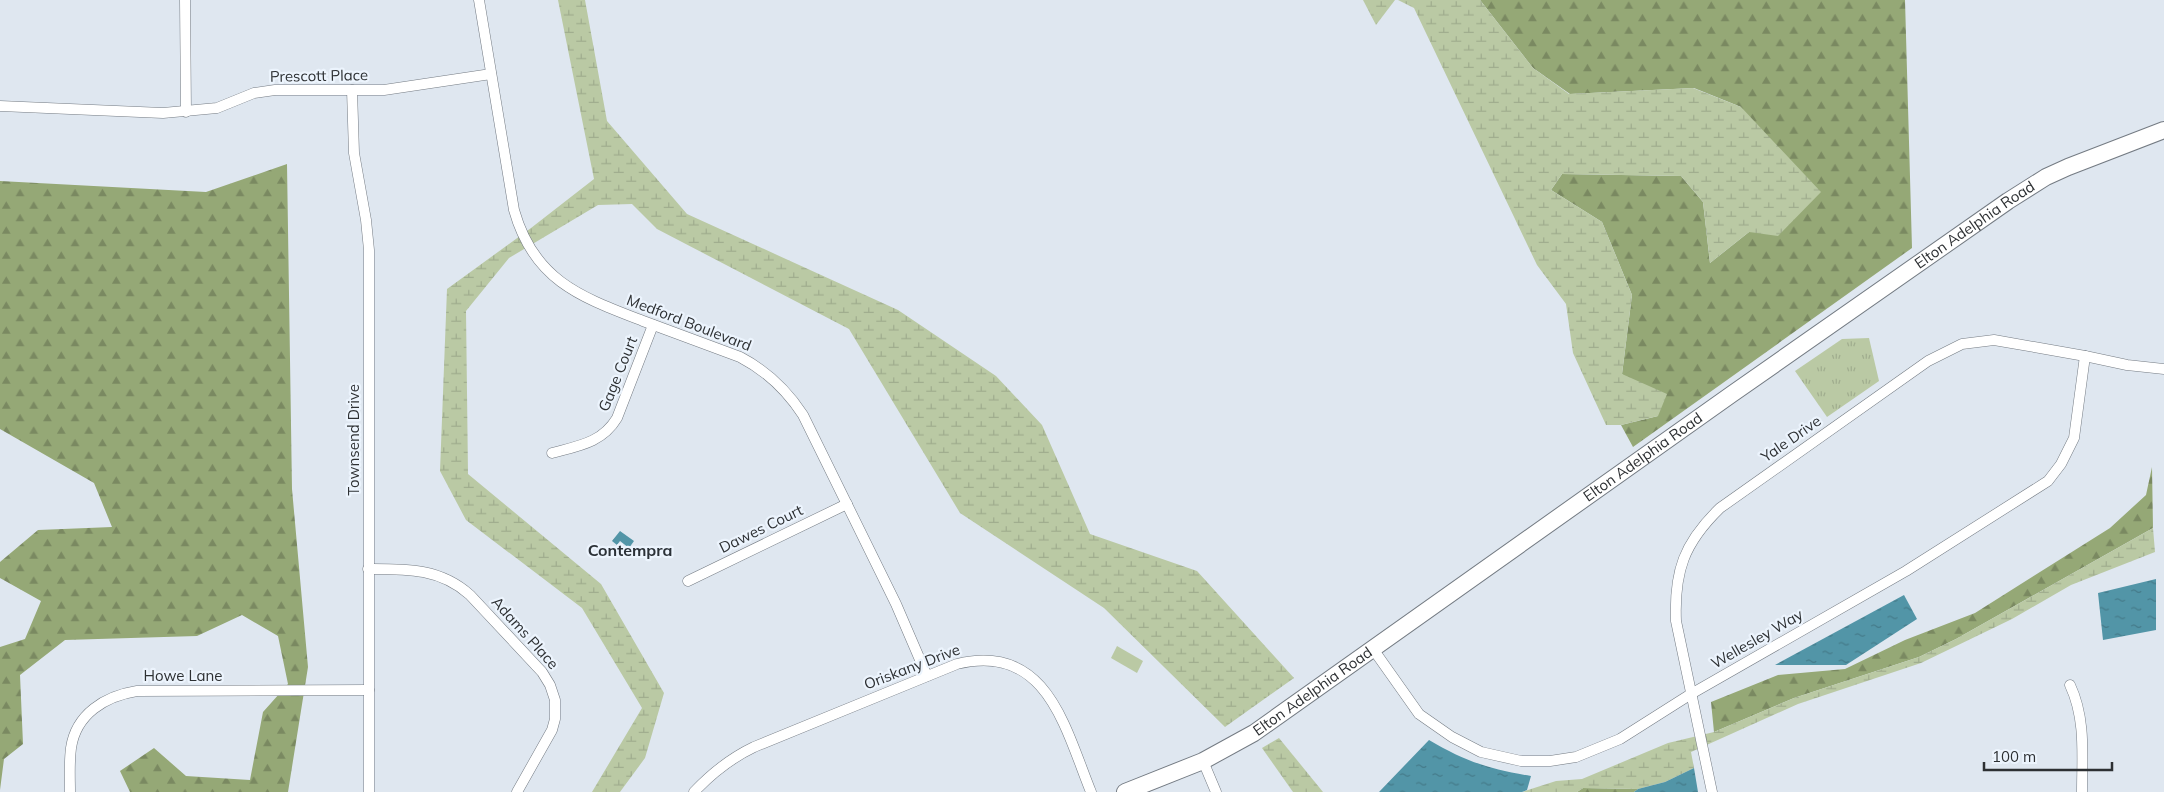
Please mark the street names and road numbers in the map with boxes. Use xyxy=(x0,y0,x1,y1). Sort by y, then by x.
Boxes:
street label: Prescott Place xyxy=(270,65,368,86)
street label: Elton Adelphia Road xyxy=(1911,177,2038,272)
street label: Medford Boulevard xyxy=(624,290,754,355)
street label: Gage Court xyxy=(594,334,641,414)
street label: Townsend Drive xyxy=(344,384,363,496)
street label: Elton Adelphia Road xyxy=(1579,408,1706,505)
street label: Yale Drive xyxy=(1756,411,1824,467)
street label: Dawes Court xyxy=(716,500,806,557)
street label: Adams Place xyxy=(488,592,563,673)
street label: Wellesley Way xyxy=(1707,605,1806,673)
street label: Oriskany Drive xyxy=(861,639,963,694)
street label: Elton Adelphia Road xyxy=(1249,642,1376,740)
street label: Howe Lane xyxy=(143,666,223,685)

